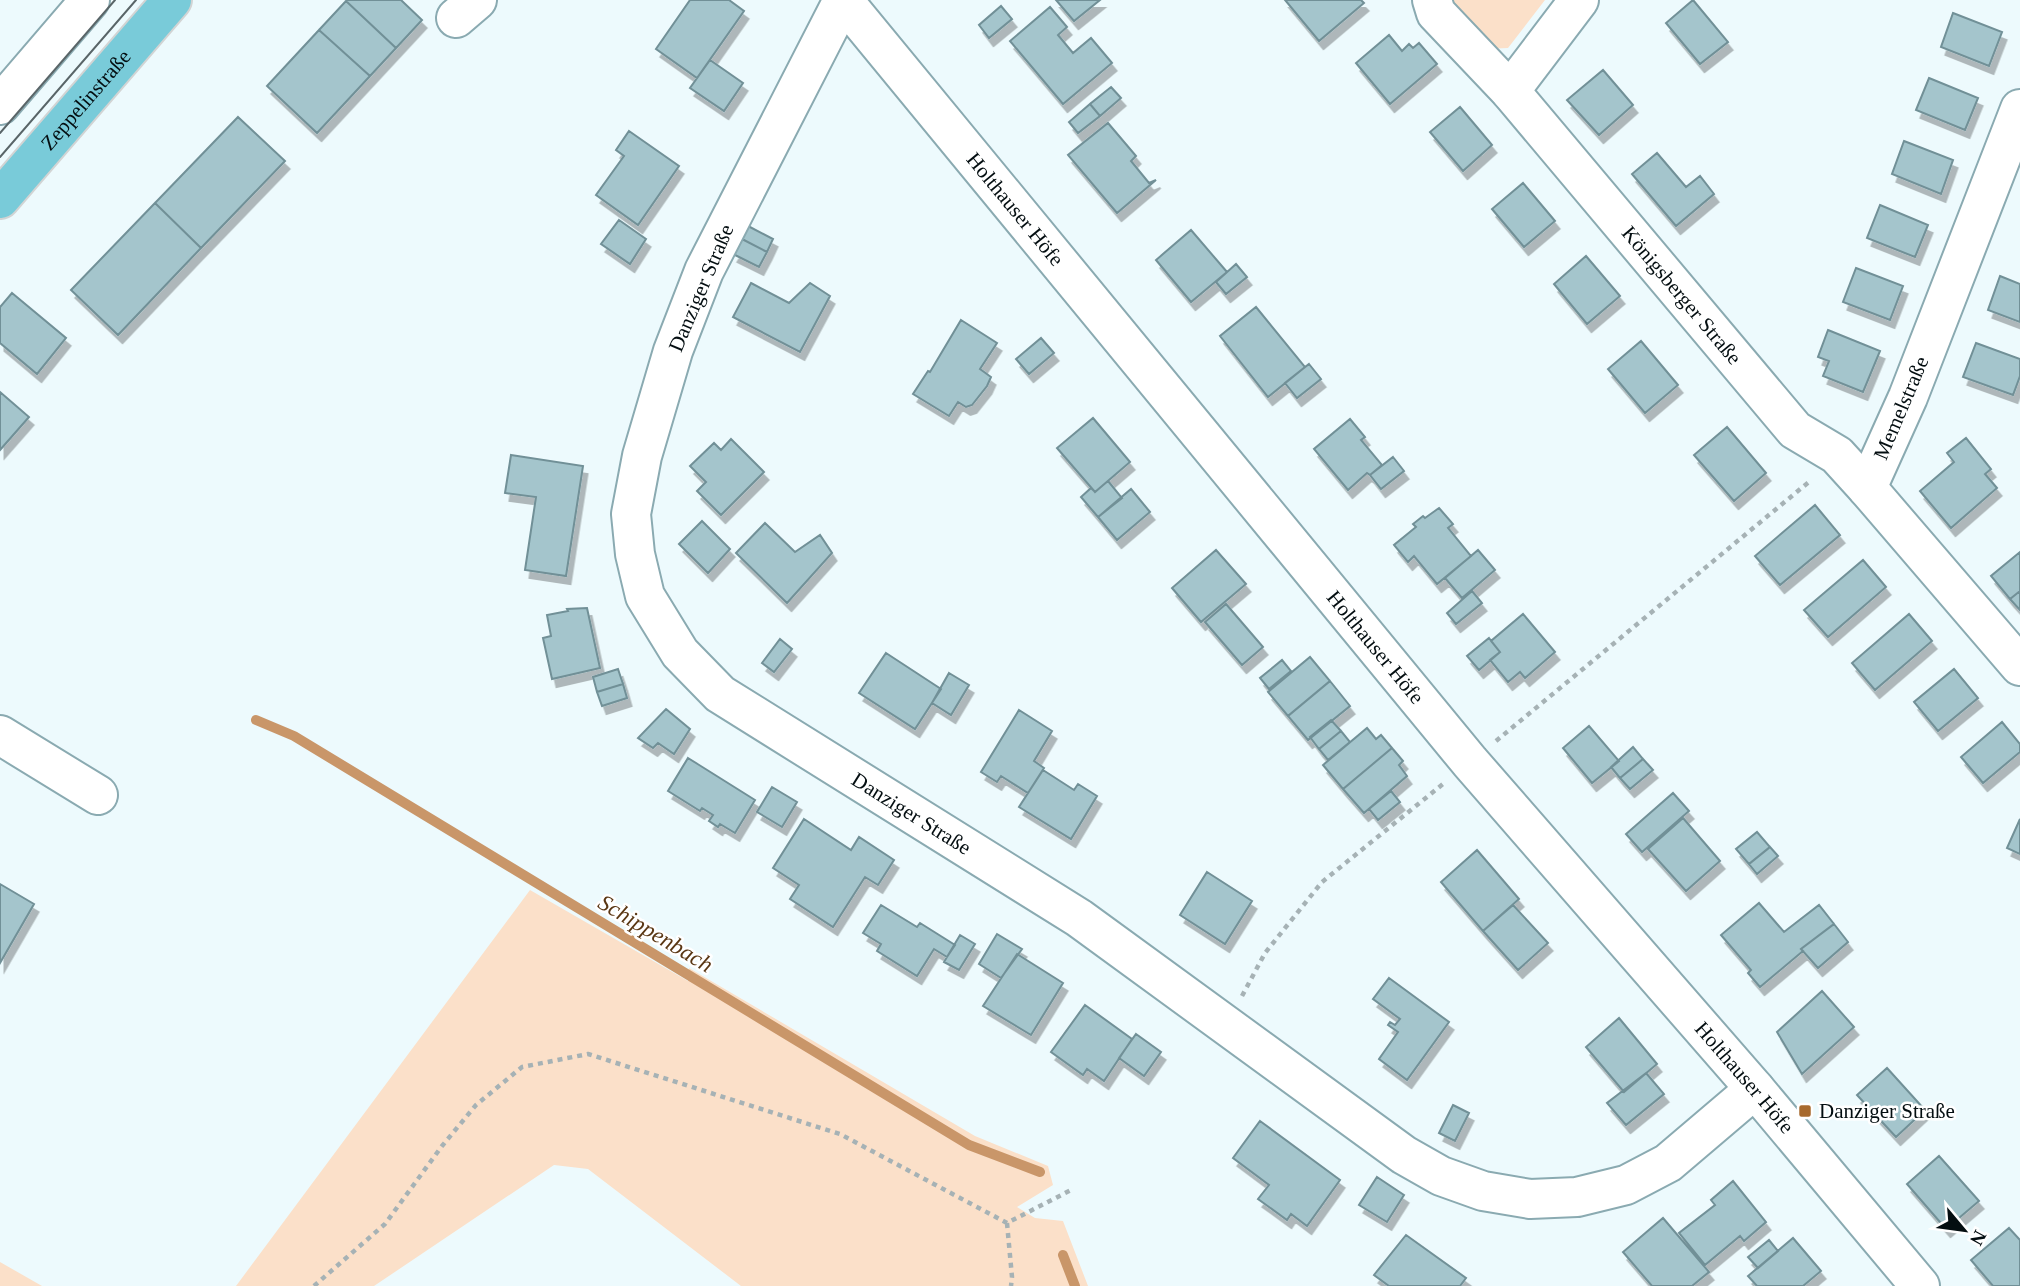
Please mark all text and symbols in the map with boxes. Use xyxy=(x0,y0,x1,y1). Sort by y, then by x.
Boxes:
street label: Zeppelinstraße xyxy=(36,45,136,155)
street label: Holthauser Höfe xyxy=(962,148,1069,271)
street label: Danziger Straße xyxy=(663,221,739,355)
street label: Königsberger Straße xyxy=(1617,221,1747,369)
street label: Memelstraße xyxy=(1869,353,1933,463)
street label: Holthauser Höfe xyxy=(1322,586,1429,709)
street label: Danziger Straße xyxy=(847,767,975,860)
water label: Schippenbach xyxy=(594,889,717,977)
street label: Holthauser Höfe xyxy=(1690,1017,1799,1138)
place label: Danziger Straße xyxy=(1819,1099,1955,1123)
marker: Danziger Straße xyxy=(1797,1103,1813,1119)
north arrow xyxy=(1929,1195,1999,1265)
text: N xyxy=(1966,1227,1991,1249)

